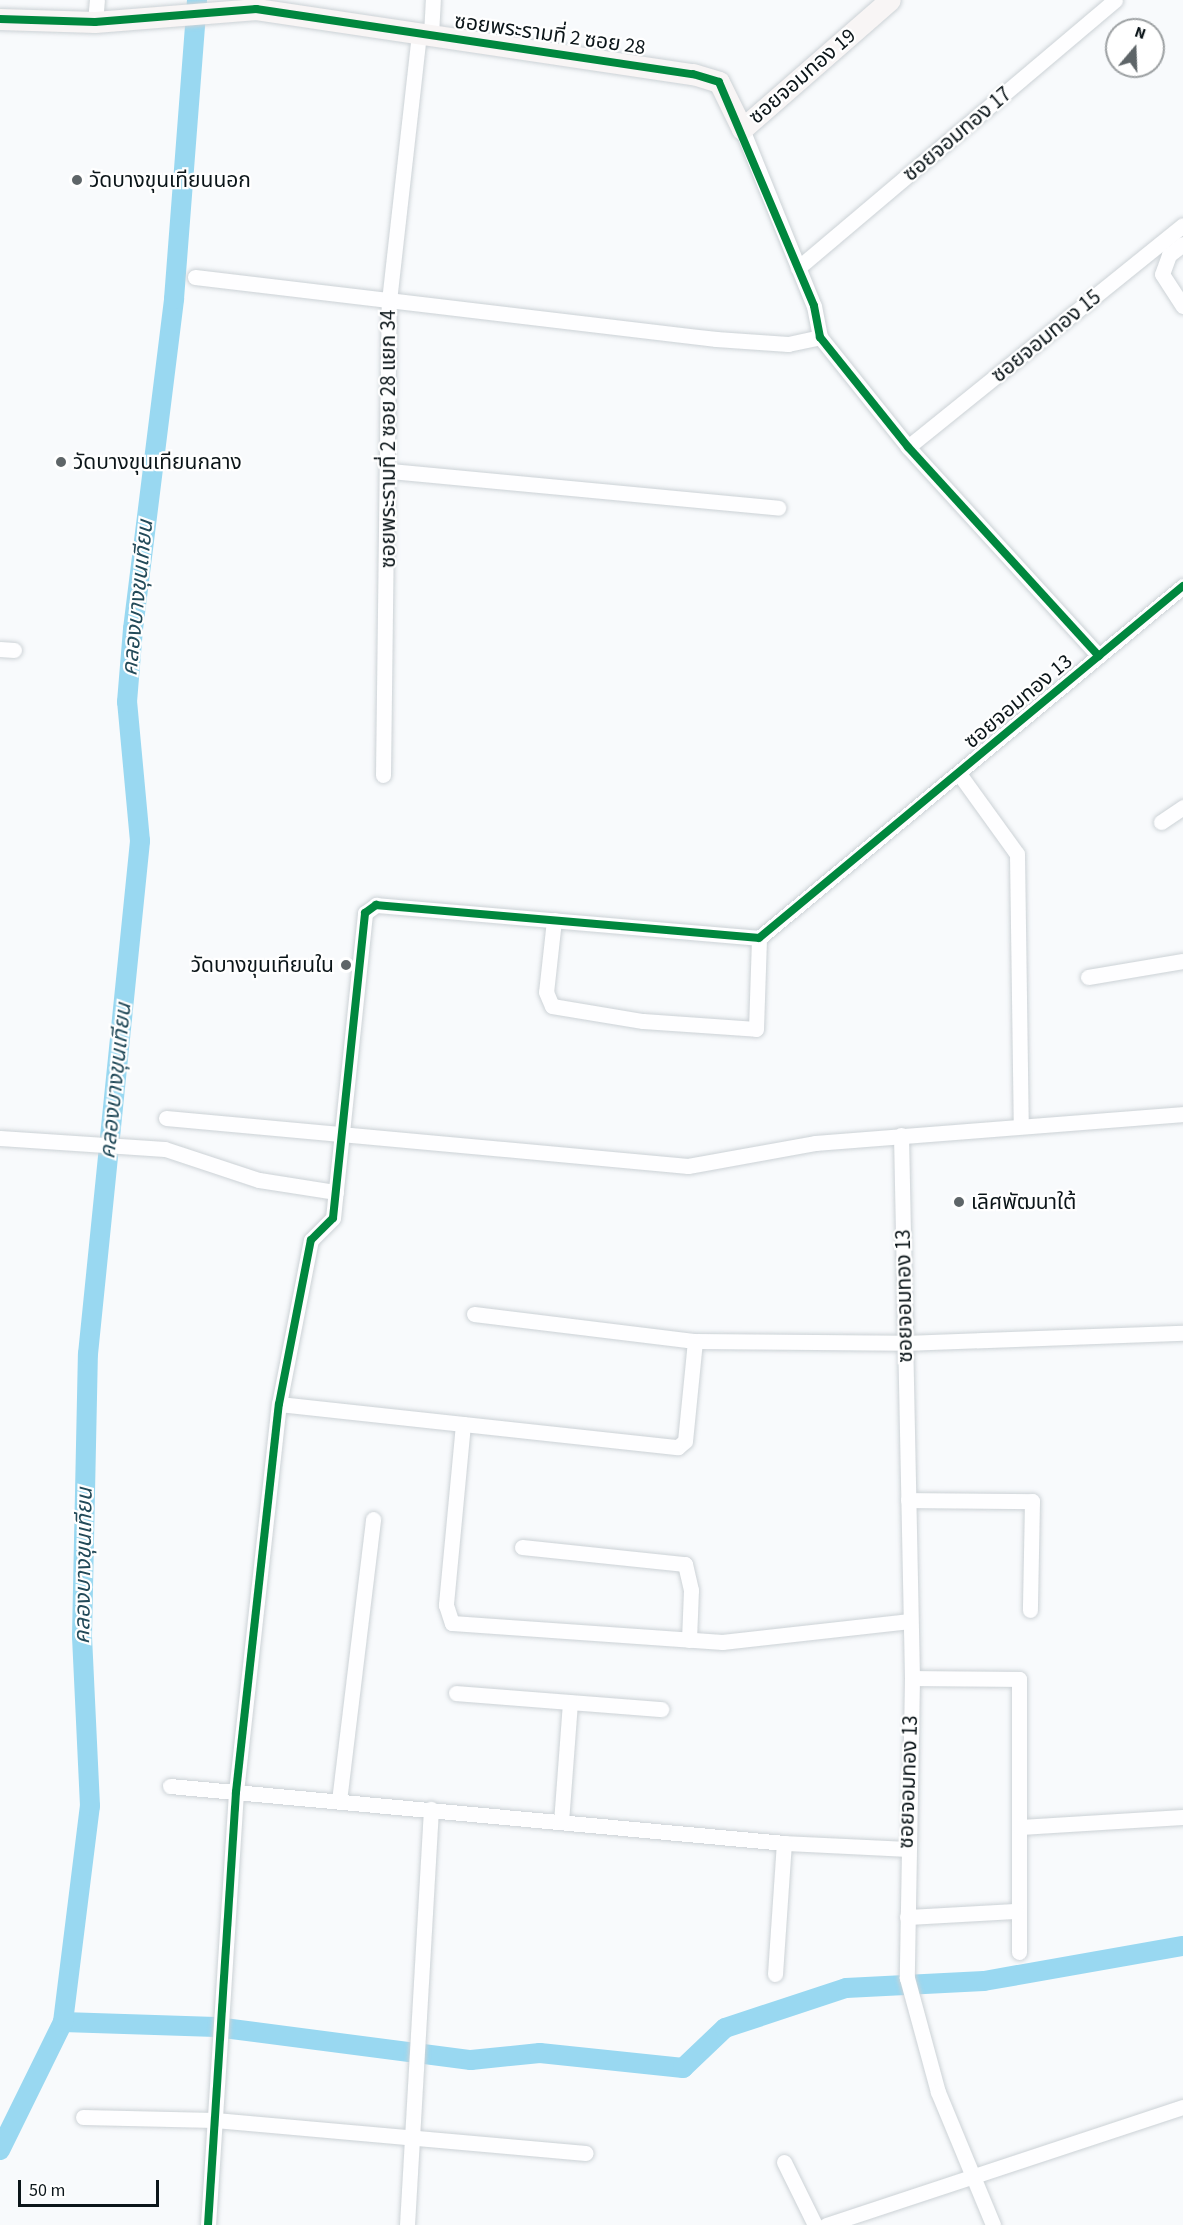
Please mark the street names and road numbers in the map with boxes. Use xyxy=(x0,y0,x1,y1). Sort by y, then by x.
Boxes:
street label: ซอยพระรามที่ 2 ซอย 28 xyxy=(453,8,647,60)
street label: ซอยจอมทอง 19 xyxy=(743,23,861,129)
street label: ซอยจอมทอง 17 xyxy=(898,81,1016,187)
street label: ซอยจอมทอง 15 xyxy=(986,284,1106,388)
street label: ซอยพระรามที่ 2 ซอย 28 แยก 34 xyxy=(375,310,401,568)
street label: ซอยจอมทอง 13 xyxy=(959,648,1077,754)
street label: ซอยจอมทอง 13 xyxy=(890,1229,918,1363)
street label: ซอยจอมทอง 13 xyxy=(893,1715,923,1849)

